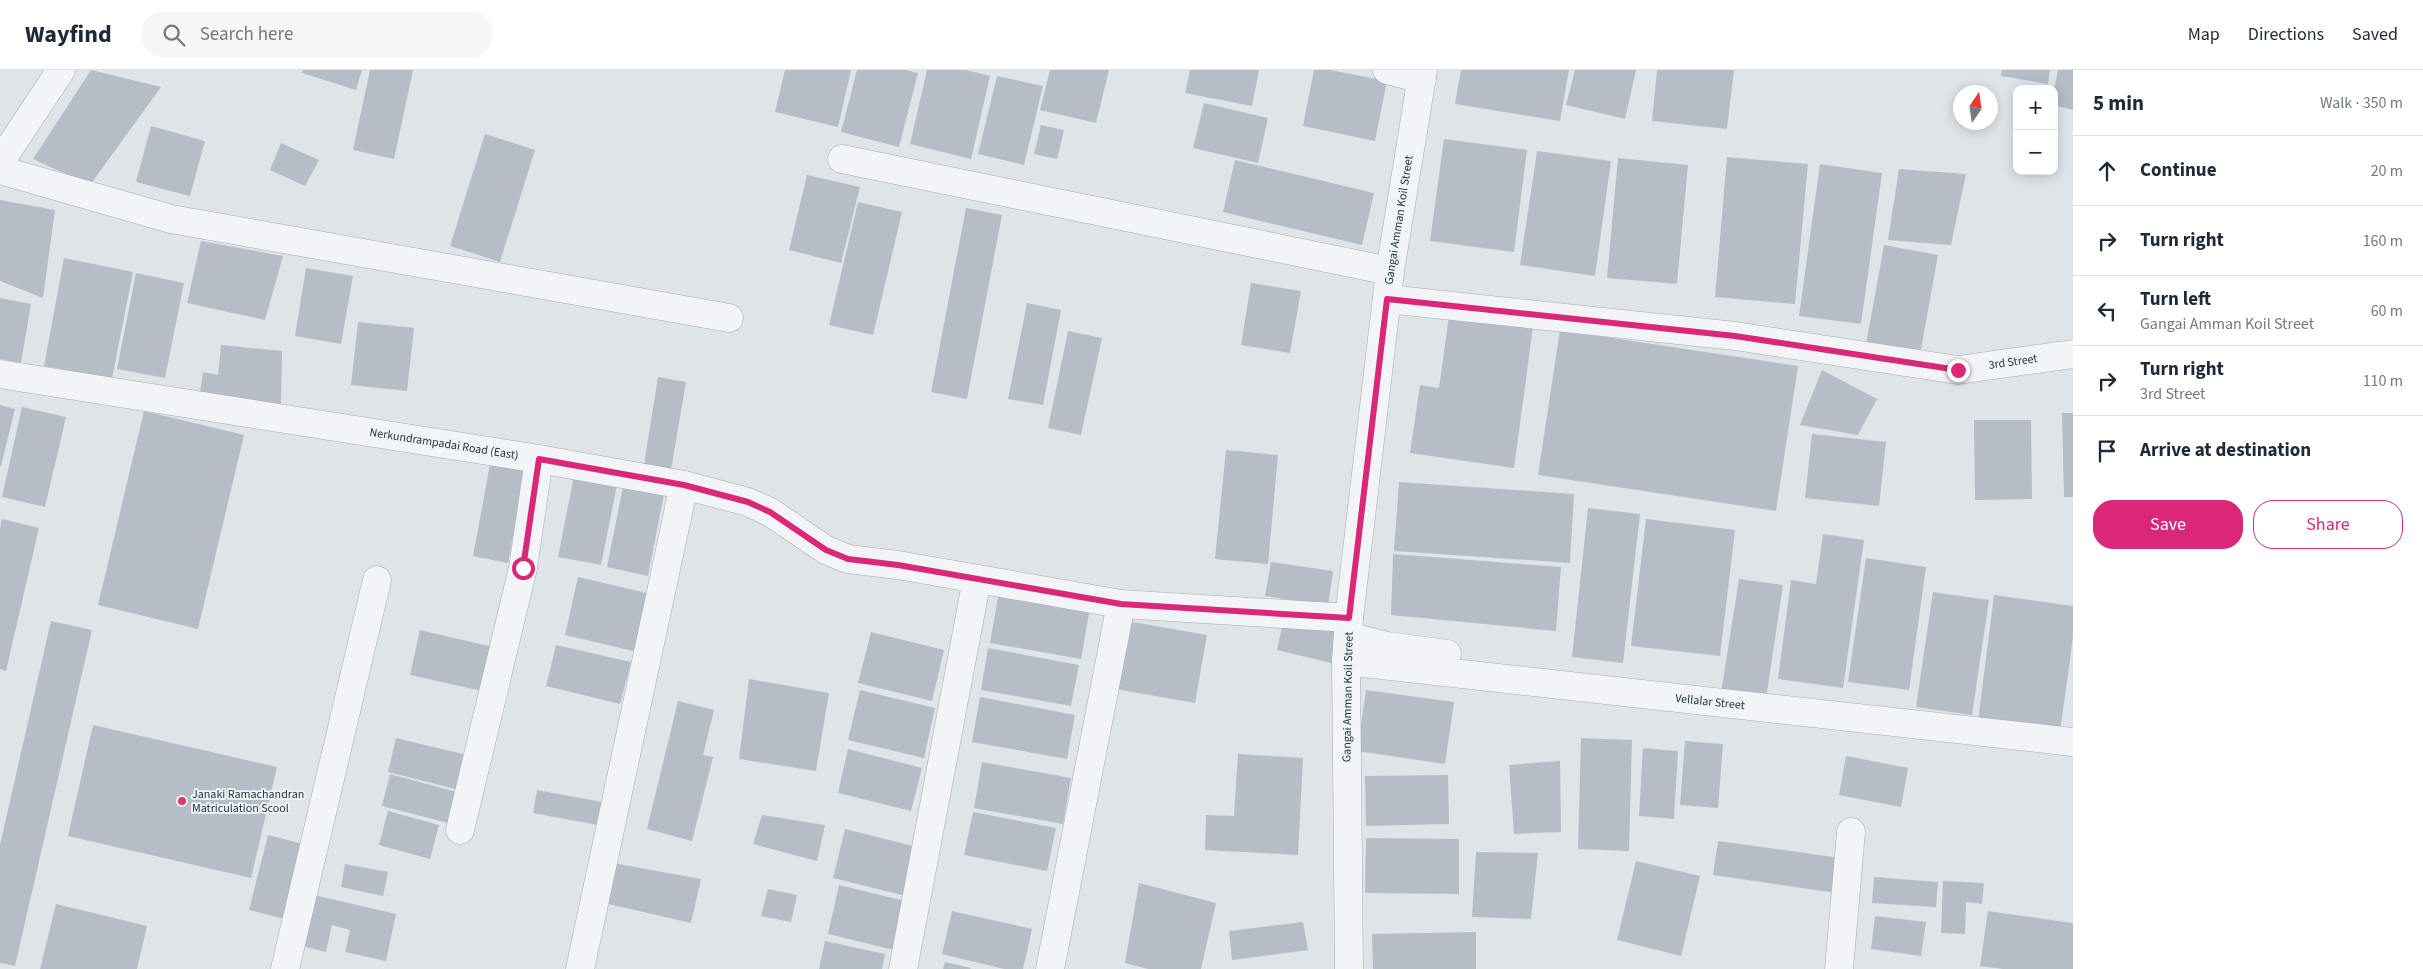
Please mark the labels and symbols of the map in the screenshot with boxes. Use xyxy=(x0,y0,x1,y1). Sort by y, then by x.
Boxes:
north arrow xyxy=(1953,85,1998,130)
street label: Gangai Amman Koil Street xyxy=(1380,154,1418,286)
street label: 3rd Street xyxy=(1987,350,2039,374)
route end xyxy=(1947,359,1970,382)
street label: Nerkundrampadai Road (East) xyxy=(368,424,520,464)
route start xyxy=(512,557,535,580)
street label: Gangai Amman Koil Street xyxy=(1338,632,1358,762)
street label: Vellalar Street xyxy=(1674,690,1746,714)
place label: Janaki Ramachandran Matriculation Scool xyxy=(192,786,304,817)
marker: Janaki Ramachandran Matriculation Scool xyxy=(176,795,188,807)

